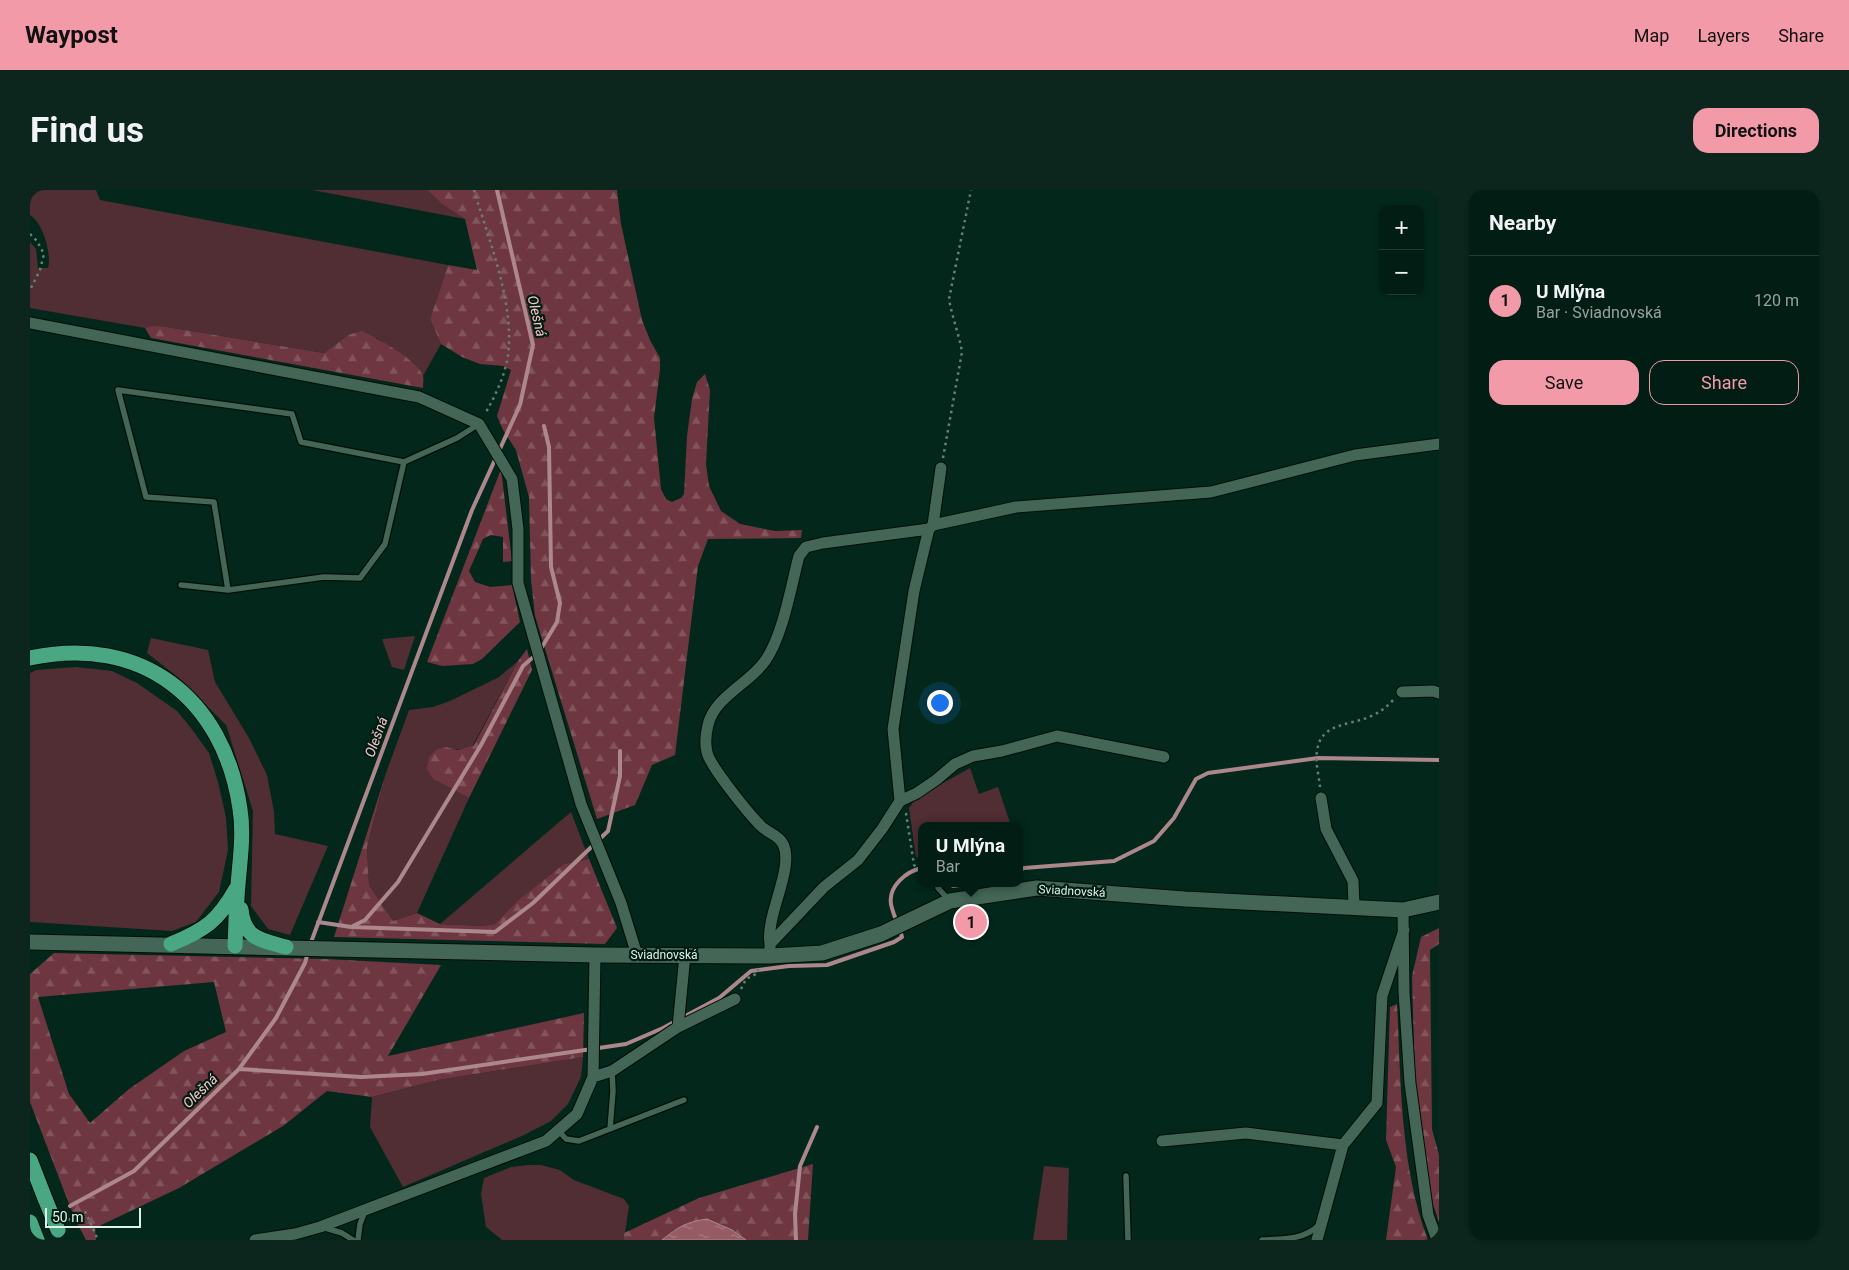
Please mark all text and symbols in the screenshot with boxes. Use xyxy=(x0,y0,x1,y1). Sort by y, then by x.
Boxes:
text: Waypost xyxy=(25,21,118,49)
text: Map xyxy=(1634,25,1669,46)
text: Layers xyxy=(1697,25,1750,46)
text: Share xyxy=(1778,25,1824,46)
button: Directions xyxy=(1693,108,1819,153)
text: Find us xyxy=(30,110,144,151)
map controls xyxy=(1379,205,1424,295)
button: + xyxy=(1379,205,1424,250)
text: Nearby xyxy=(1489,211,1556,235)
button: − xyxy=(1379,250,1424,295)
text: U Mlýna xyxy=(1536,280,1605,303)
text: 1 xyxy=(1500,291,1510,310)
text: 120 m xyxy=(1754,291,1799,310)
water label: Olešná xyxy=(525,294,550,339)
text: Bar · Sviadnovská xyxy=(1536,303,1662,322)
button: Save xyxy=(1489,360,1639,405)
button: Share xyxy=(1649,360,1799,405)
your location xyxy=(927,690,953,716)
water label: Olešná xyxy=(361,714,391,759)
popup xyxy=(918,822,1023,887)
text: U Mlýna xyxy=(936,834,1005,857)
text: Bar xyxy=(936,857,960,876)
street label: Sviadnovská xyxy=(1038,882,1106,900)
pin: 1 xyxy=(955,903,987,941)
street label: Sviadnovská xyxy=(630,948,698,962)
water label: Olešná xyxy=(179,1070,221,1111)
scale bar xyxy=(45,1205,141,1228)
text: 50 m xyxy=(52,1209,84,1225)

